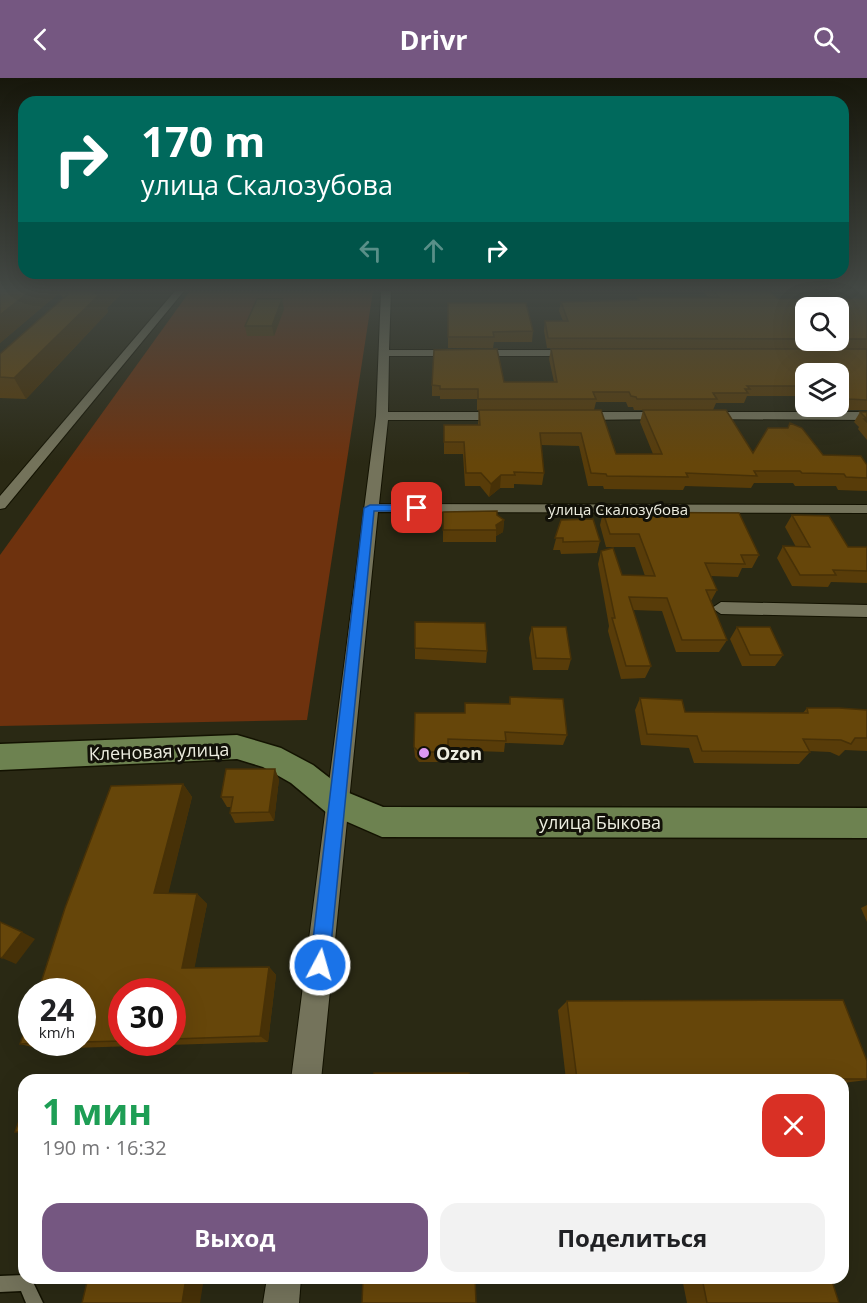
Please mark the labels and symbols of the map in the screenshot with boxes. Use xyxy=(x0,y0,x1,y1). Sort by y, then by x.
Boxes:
pin xyxy=(391,482,442,533)
street label: улица Скалозубова xyxy=(548,499,688,519)
street label: Кленовая улица xyxy=(88,737,230,765)
place label: Ozon xyxy=(436,741,482,765)
marker: Ozon xyxy=(417,746,431,760)
street label: улица Быкова xyxy=(539,810,661,834)
position arrow xyxy=(288,933,352,997)
speed limit sign: 30 xyxy=(108,978,186,1056)

